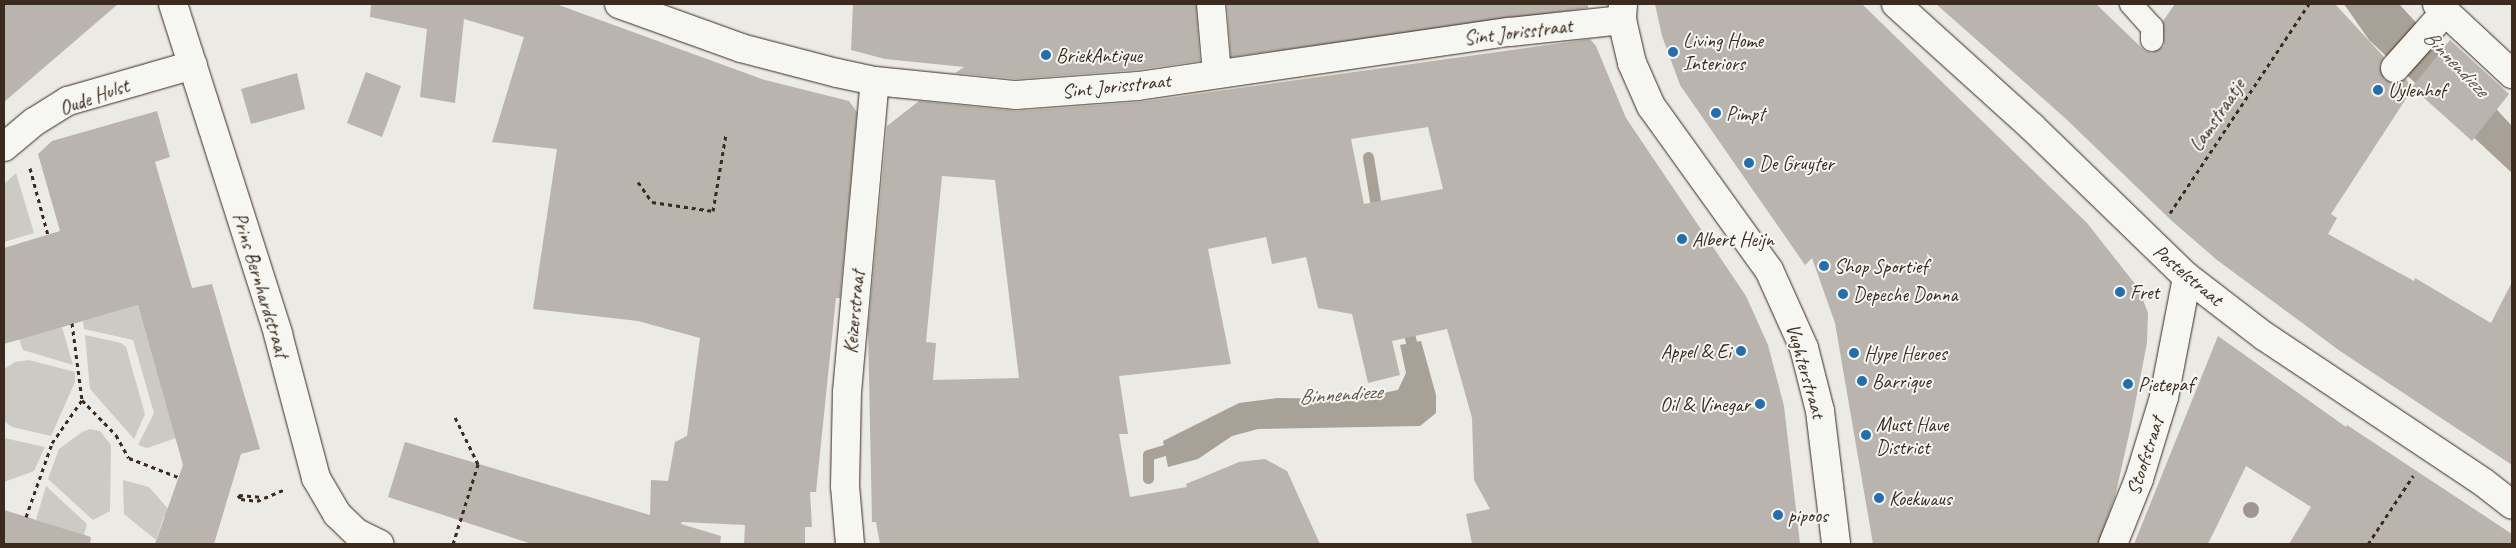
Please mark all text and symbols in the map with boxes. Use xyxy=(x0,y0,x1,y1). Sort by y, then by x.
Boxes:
street label: Sint Jorisstraat xyxy=(1462,13,1574,51)
water label: Binnendieze xyxy=(2418,25,2494,101)
place label: Living Home Interiors xyxy=(1683,29,1763,76)
place label: BriekAntique xyxy=(1056,43,1142,67)
marker: Living Home Interiors xyxy=(1667,46,1679,58)
marker: BriekAntique xyxy=(1040,49,1052,61)
street label: Sint Jorisstraat xyxy=(1060,68,1172,104)
street label: Oude Hulst xyxy=(56,73,132,121)
street label: Lamstraatje xyxy=(2184,74,2250,156)
place label: Uylenhof xyxy=(2388,78,2446,102)
marker: Uylenhof xyxy=(2372,84,2384,96)
place label: Pimpt xyxy=(1726,101,1765,125)
marker: Pimpt xyxy=(1710,107,1722,119)
place label: De Gruyter xyxy=(1759,151,1834,175)
marker: De Gruyter xyxy=(1743,157,1755,169)
street label: Prins Bernhardstraat xyxy=(228,210,294,360)
place label: Albert Heijn xyxy=(1692,227,1774,251)
marker: Albert Heijn xyxy=(1676,233,1688,245)
street label: Postelstraat xyxy=(2148,239,2228,311)
place label: Shop Sportief xyxy=(1834,254,1927,278)
marker: Shop Sportief xyxy=(1818,260,1830,272)
street label: Keizerstraat xyxy=(838,269,870,355)
place label: Fret xyxy=(2130,280,2159,304)
place label: Depeche Donna xyxy=(1853,282,1958,306)
marker: Fret xyxy=(2114,286,2126,298)
marker: Depeche Donna xyxy=(1837,288,1849,300)
street label: Vughterstraat xyxy=(1781,321,1831,421)
place label: Appel & Ei xyxy=(1661,339,1731,363)
place label: Hype Heroes xyxy=(1864,341,1947,365)
marker: Appel & Ei xyxy=(1735,345,1747,357)
marker: Hype Heroes xyxy=(1848,347,1860,359)
place label: Barrique xyxy=(1872,369,1931,393)
place label: Pietepaf xyxy=(2138,372,2193,396)
marker: Barrique xyxy=(1856,375,1868,387)
marker: Pietepaf xyxy=(2122,378,2134,390)
water label: Binnendieze xyxy=(1298,379,1382,409)
place label: Oil & Vinegar xyxy=(1660,392,1750,416)
marker: Oil & Vinegar xyxy=(1754,398,1766,410)
place label: Must Have District xyxy=(1876,412,1949,459)
street label: Stoofstraat xyxy=(2121,414,2169,498)
marker: Must Have District xyxy=(1860,429,1872,441)
place label: Koekwaus xyxy=(1889,486,1952,510)
marker: Koekwaus xyxy=(1873,492,1885,504)
place label: pipoos xyxy=(1788,503,1828,527)
marker: pipoos xyxy=(1772,509,1784,521)

